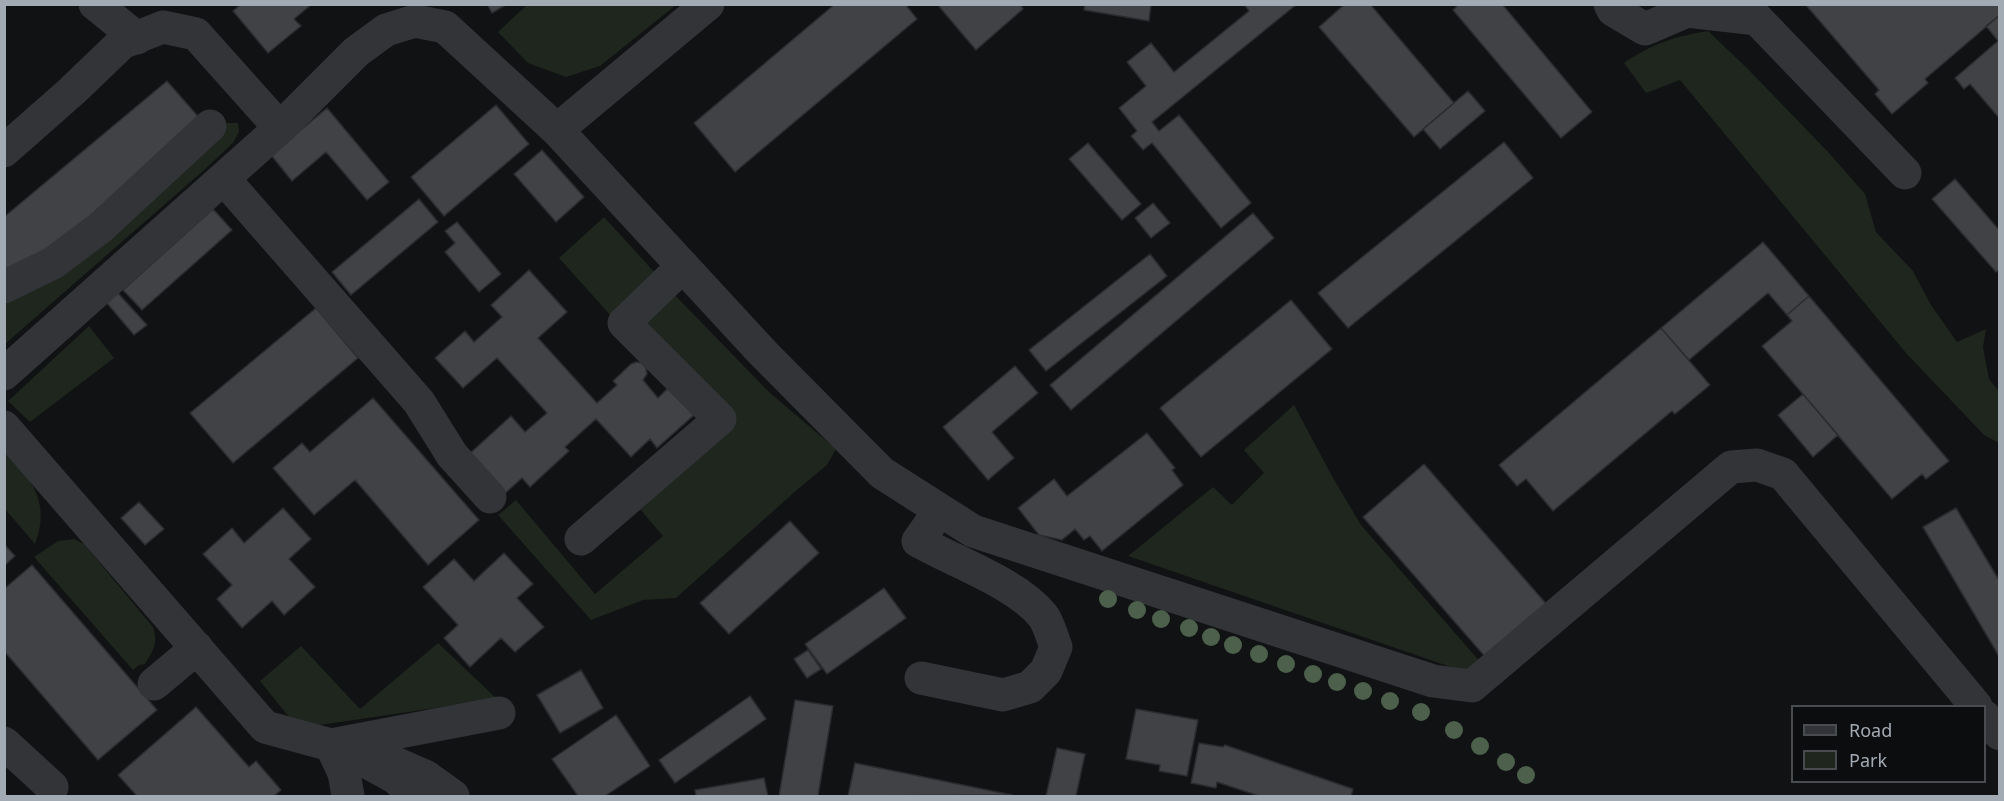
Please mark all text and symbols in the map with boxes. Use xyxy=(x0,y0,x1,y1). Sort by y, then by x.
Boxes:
legend xyxy=(1791,705,1986,783)
text: Road xyxy=(1849,718,1892,742)
text: Park xyxy=(1849,748,1887,772)

